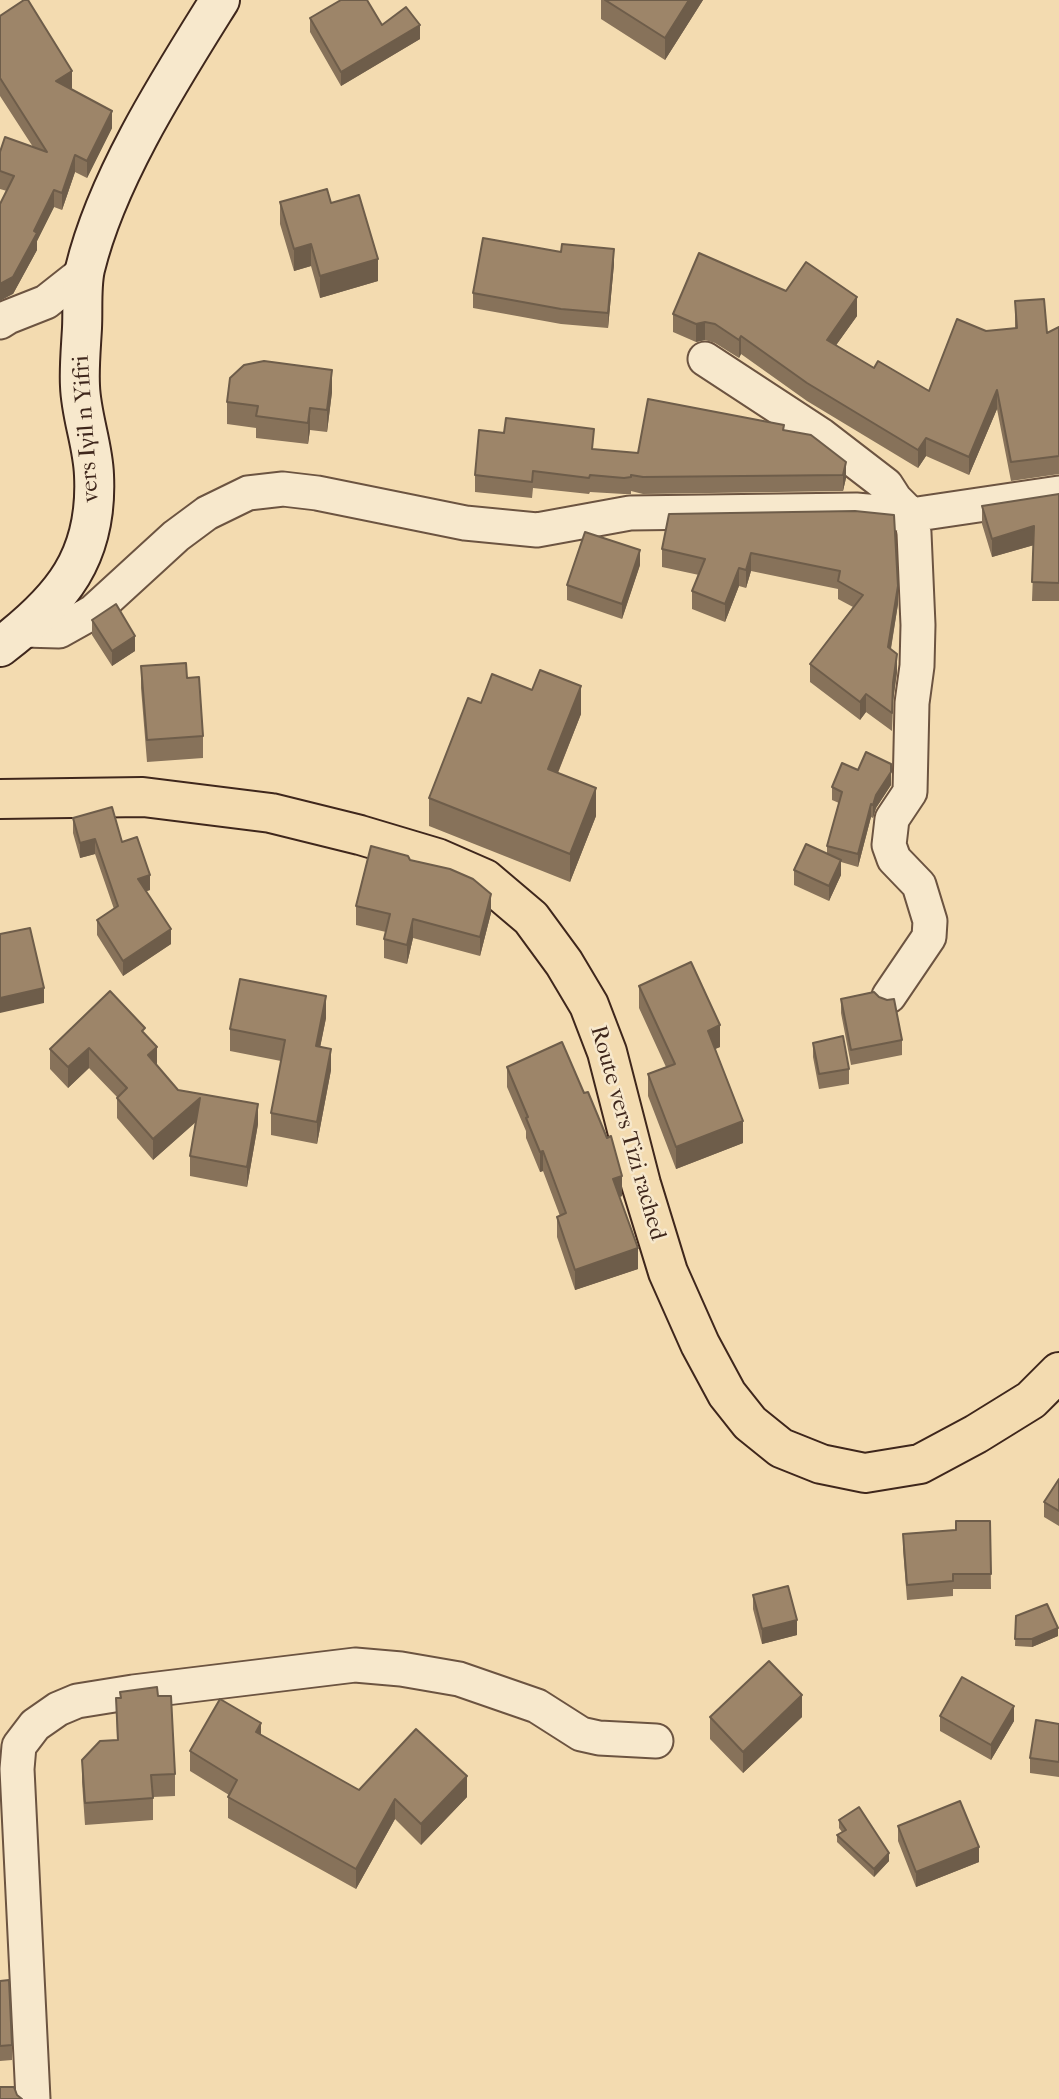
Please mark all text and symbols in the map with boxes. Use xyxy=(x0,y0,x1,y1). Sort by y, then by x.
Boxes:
street label: vers Iγil n Yifri xyxy=(68,354,106,504)
street label: Route vers Tizi rached xyxy=(583,1023,671,1243)

